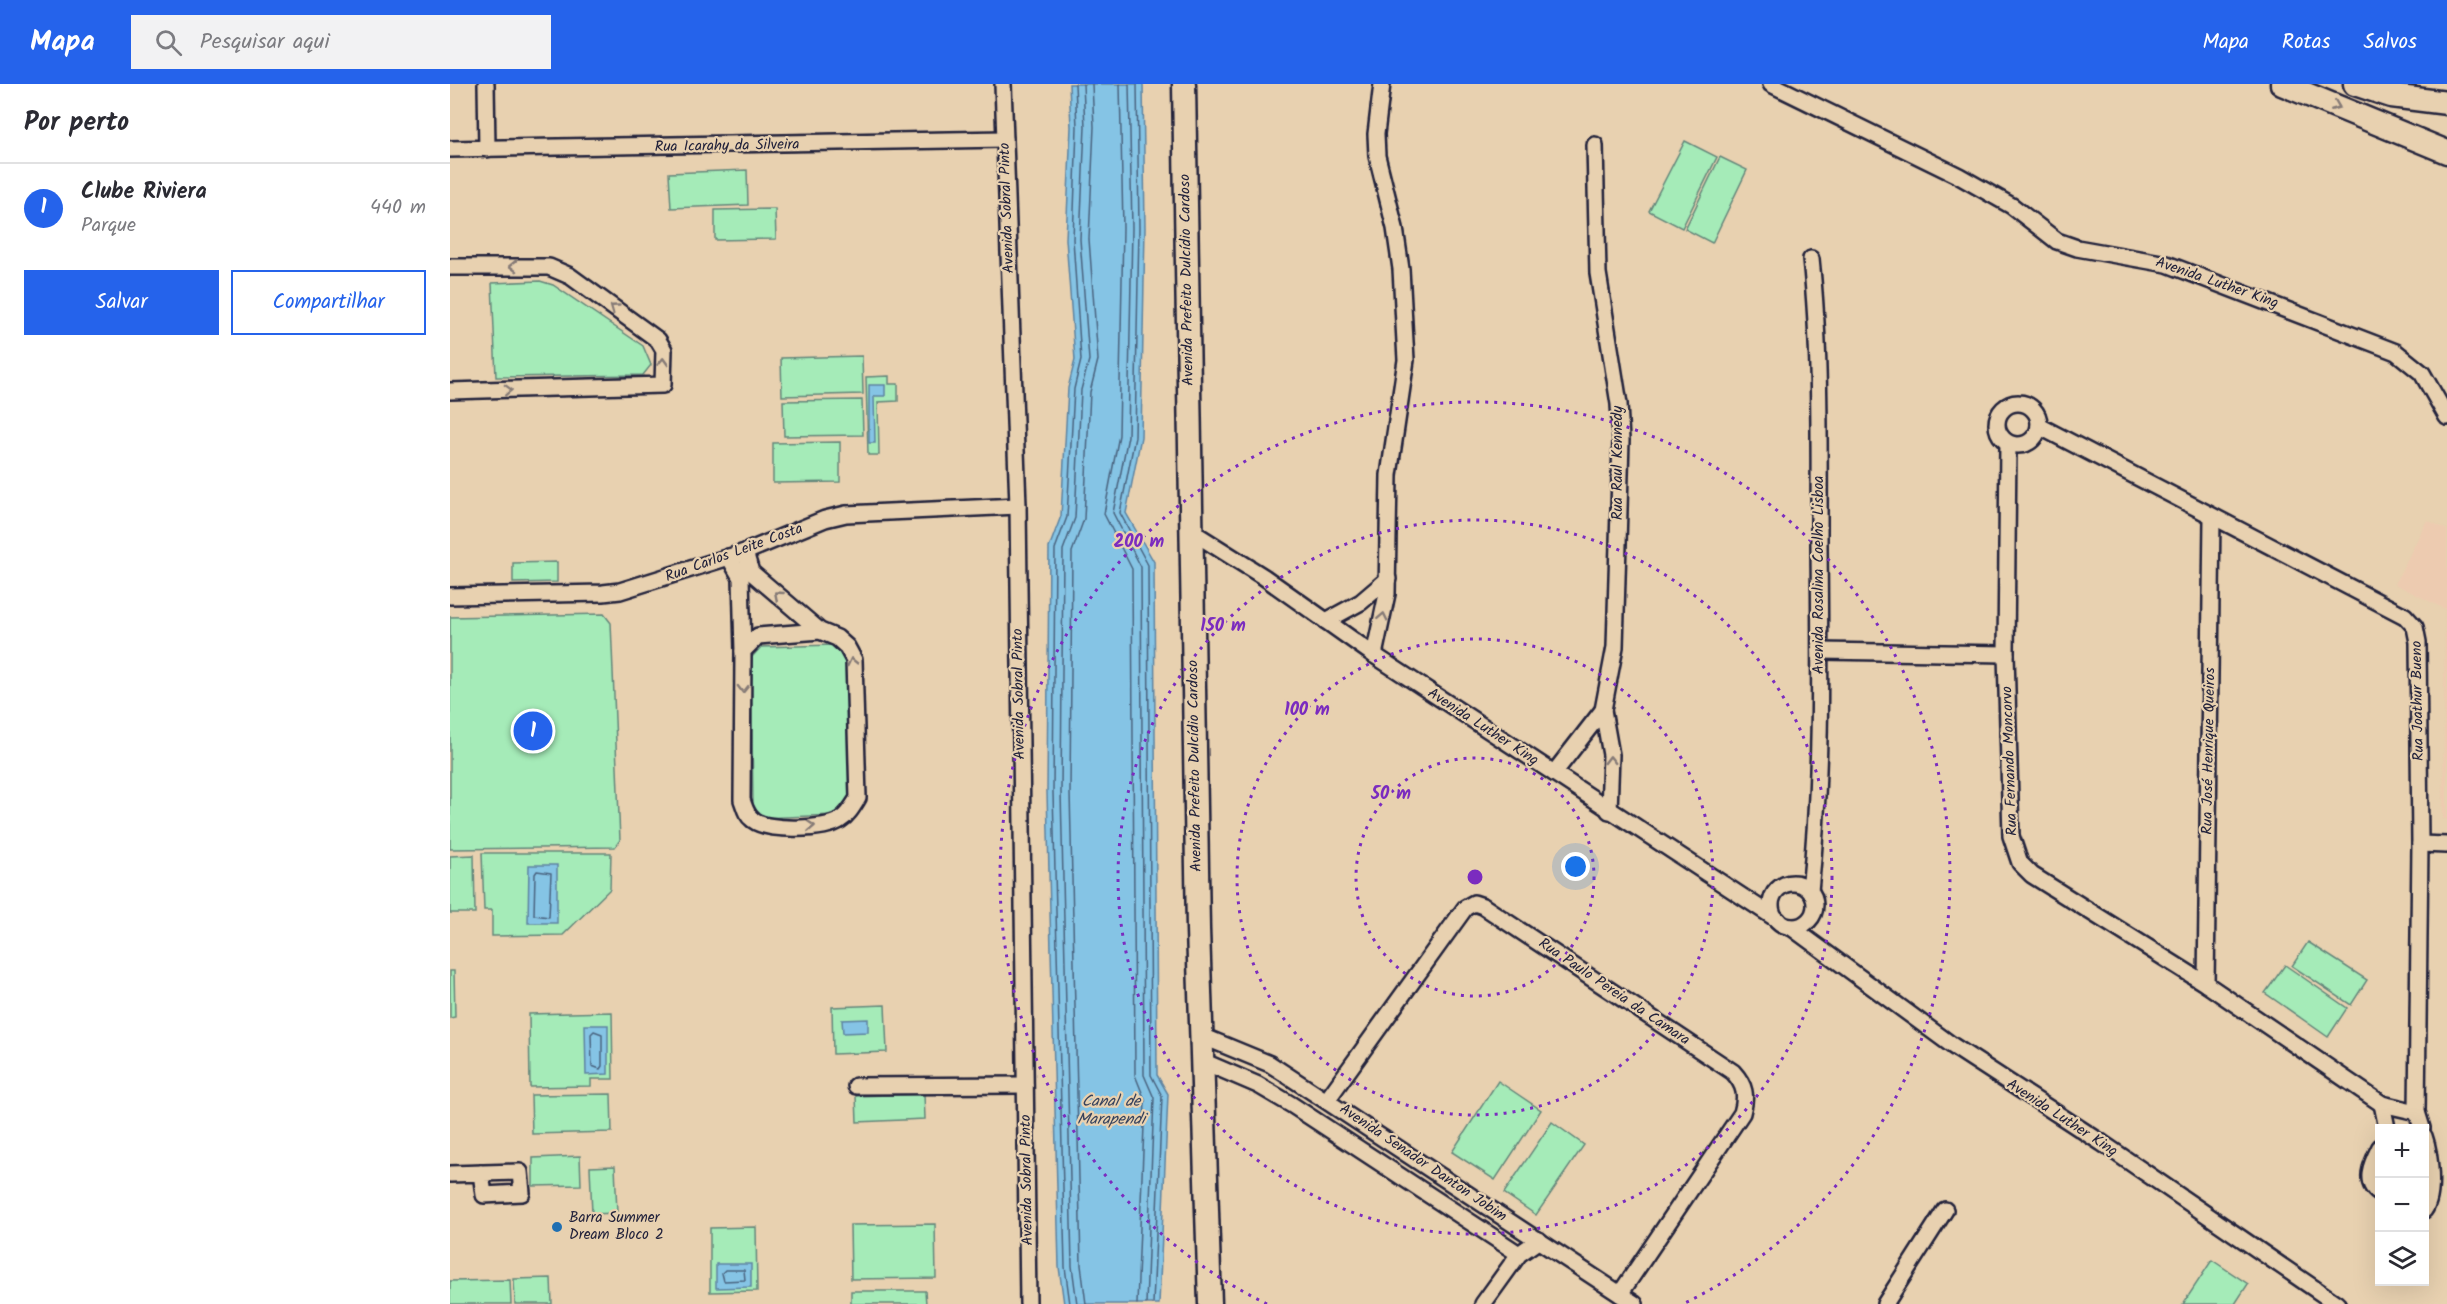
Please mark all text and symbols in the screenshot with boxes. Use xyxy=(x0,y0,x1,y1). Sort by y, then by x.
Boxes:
search box xyxy=(131,15,551,69)
text: Mapa xyxy=(30,20,95,65)
text: Pesquisar aqui xyxy=(200,25,330,60)
icon: search xyxy=(152,26,185,59)
text: Mapa xyxy=(2203,26,2249,59)
text: Rotas xyxy=(2282,26,2331,59)
text: Salvos xyxy=(2364,26,2417,59)
one-way arrow xyxy=(2330,99,2341,111)
text: Por perto xyxy=(24,102,129,144)
street label: Rua Icarahy da Silveira xyxy=(654,133,800,159)
street label: Avenida Sobral Pinto xyxy=(993,142,1021,274)
street label: Avenida Prefeito Dulcídio Cardoso xyxy=(1173,174,1201,386)
text: Clube Riviera xyxy=(81,175,207,210)
text: 1 xyxy=(40,192,47,224)
text: 440 m xyxy=(370,192,426,224)
text: Parque xyxy=(81,210,136,242)
street label: Avenida Luther King xyxy=(2152,251,2282,315)
one-way arrow xyxy=(509,259,518,272)
button: Salvar xyxy=(24,270,219,335)
button: Compartilhar xyxy=(231,270,426,335)
one-way arrow xyxy=(609,304,620,315)
one-way arrow xyxy=(657,357,670,366)
one-way arrow xyxy=(504,384,513,396)
street label: Rua Raul Kennedy xyxy=(1606,405,1630,520)
street label: Avenida Rosalina Coelho Lisboa xyxy=(1807,476,1831,674)
street label: Rua Carlos Leite Costa xyxy=(662,517,806,589)
text: 200 m xyxy=(1114,528,1165,557)
one-way arrow xyxy=(774,591,785,602)
text: 150 m xyxy=(1200,612,1246,641)
one-way arrow xyxy=(1376,613,1389,623)
street label: Avenida Sobral Pinto xyxy=(1006,628,1032,760)
street label: Rua Joathur Bueno xyxy=(2405,640,2431,761)
one-way arrow xyxy=(846,657,859,667)
street label: Avenida Prefeito Dulcídio Cardoso xyxy=(1181,660,1209,872)
street label: Rua José Henrique Queiros xyxy=(2196,666,2222,835)
street label: Avenida Luther King xyxy=(1422,682,1544,772)
one-way arrow xyxy=(737,684,749,693)
street label: Rua Fernando Moncorvo xyxy=(1995,685,2025,836)
text: 100 m xyxy=(1284,696,1330,725)
pin: 1 xyxy=(514,708,553,754)
one-way arrow xyxy=(1604,755,1617,764)
text: 50 m xyxy=(1370,780,1411,809)
one-way arrow xyxy=(807,820,816,833)
your location xyxy=(1561,852,1590,881)
centre of rings xyxy=(1465,867,1485,887)
street label: Rua Paulo Pereia da Camara xyxy=(1533,932,1695,1052)
street label: Avenida Luther King xyxy=(2001,1073,2123,1163)
water label: Canal de Marapendi xyxy=(1077,1089,1148,1132)
street label: Avenida Senador Danton Jobim xyxy=(1334,1098,1512,1228)
street label: Avenida Sobral Pinto xyxy=(1014,1114,1040,1246)
map controls xyxy=(2375,1124,2429,1286)
button: + xyxy=(2375,1124,2429,1178)
button: − xyxy=(2375,1178,2429,1232)
place label: Barra Summer Dream Bloco 2 xyxy=(569,1206,664,1247)
marker: Barra Summer Dream Bloco 2 xyxy=(550,1220,564,1234)
button: layers xyxy=(2375,1232,2429,1286)

